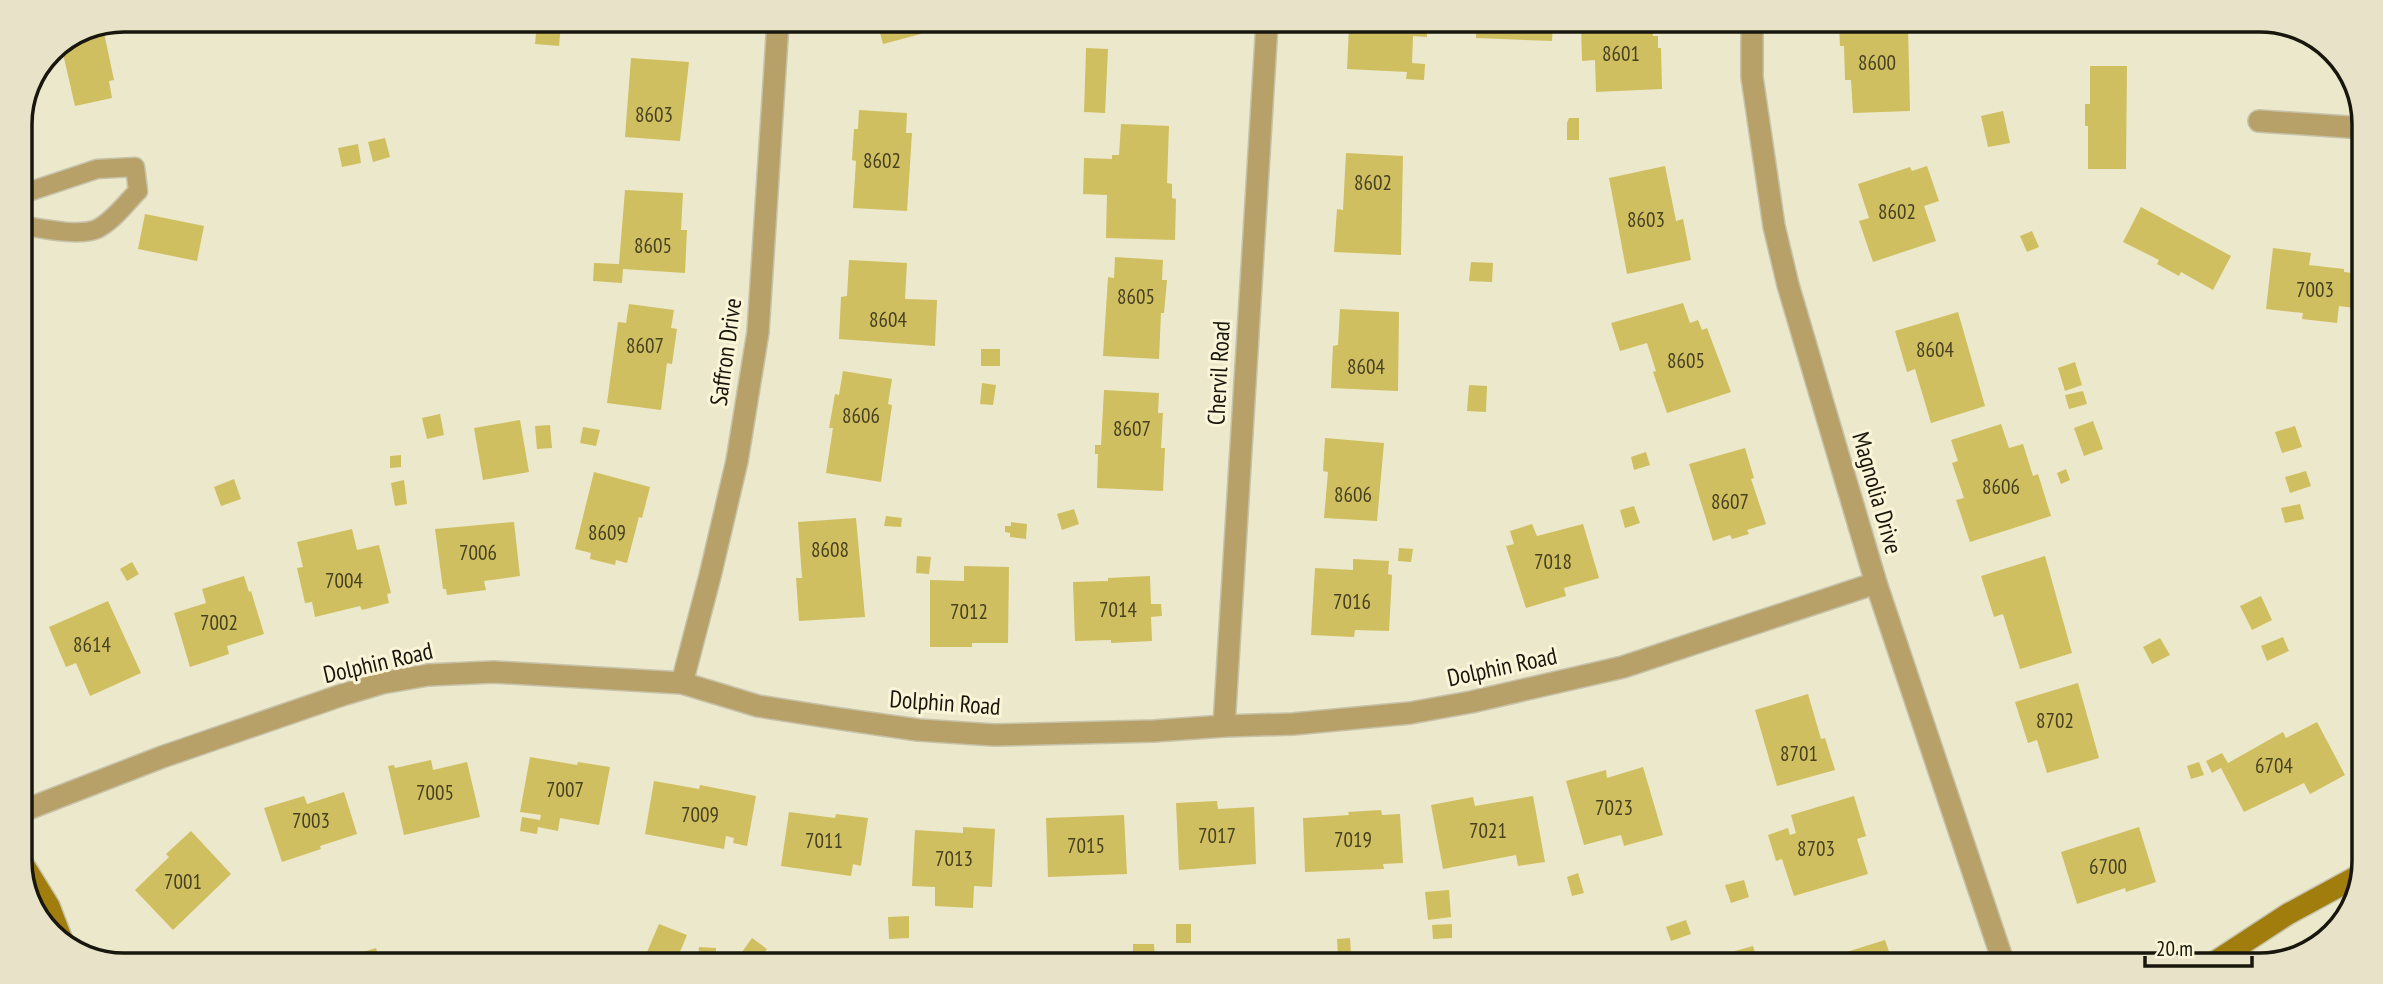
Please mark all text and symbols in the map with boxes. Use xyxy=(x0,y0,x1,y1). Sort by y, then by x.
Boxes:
house number: 8601 xyxy=(1602,40,1640,67)
house number: 8600 xyxy=(1858,49,1896,76)
house number: 8603 xyxy=(635,101,673,128)
house number: 8602 xyxy=(863,147,901,174)
house number: 8602 xyxy=(1354,169,1392,196)
house number: 8602 xyxy=(1878,198,1916,225)
house number: 8603 xyxy=(1627,206,1665,233)
house number: 8605 xyxy=(634,232,672,259)
house number: 7003 xyxy=(2296,276,2334,303)
house number: 8605 xyxy=(1117,283,1155,310)
street label: Saffron Drive xyxy=(703,296,748,408)
house number: 8604 xyxy=(869,306,907,333)
street label: Chervil Road xyxy=(1200,320,1237,426)
house number: 8607 xyxy=(626,332,664,359)
house number: 8604 xyxy=(1916,336,1954,363)
house number: 8605 xyxy=(1667,347,1705,374)
house number: 8604 xyxy=(1347,353,1385,380)
house number: 8606 xyxy=(842,402,880,429)
house number: 8607 xyxy=(1113,415,1151,442)
street label: Magnolia Drive xyxy=(1845,428,1910,557)
house number: 8606 xyxy=(1982,473,2020,500)
house number: 8606 xyxy=(1334,481,1372,508)
house number: 8607 xyxy=(1711,488,1749,515)
house number: 8609 xyxy=(588,519,626,546)
house number: 8608 xyxy=(811,536,849,563)
house number: 7006 xyxy=(459,539,497,566)
house number: 7018 xyxy=(1534,548,1572,575)
house number: 7004 xyxy=(325,567,363,594)
house number: 7016 xyxy=(1333,588,1371,615)
house number: 7014 xyxy=(1099,596,1137,623)
house number: 7012 xyxy=(950,598,988,625)
house number: 7002 xyxy=(200,609,238,636)
house number: 8614 xyxy=(73,631,111,658)
street label: Dolphin Road xyxy=(320,635,436,690)
street label: Dolphin Road xyxy=(1444,640,1560,693)
street label: Dolphin Road xyxy=(888,683,1002,722)
house number: 8702 xyxy=(2036,707,2074,734)
house number: 8701 xyxy=(1780,740,1818,767)
house number: 6704 xyxy=(2255,752,2293,779)
house number: 7007 xyxy=(546,776,584,803)
house number: 7005 xyxy=(416,779,454,806)
house number: 7023 xyxy=(1595,794,1633,821)
house number: 7009 xyxy=(681,801,719,828)
house number: 7003 xyxy=(292,807,330,834)
house number: 7021 xyxy=(1469,817,1507,844)
house number: 7017 xyxy=(1198,822,1236,849)
house number: 7019 xyxy=(1334,826,1372,853)
house number: 7011 xyxy=(805,827,843,854)
house number: 7015 xyxy=(1067,832,1105,859)
house number: 8703 xyxy=(1797,835,1835,862)
house number: 7013 xyxy=(935,845,973,872)
house number: 6700 xyxy=(2089,853,2127,880)
house number: 7001 xyxy=(164,868,202,895)
scale bar xyxy=(2145,925,2252,969)
text: 20 m xyxy=(2156,935,2193,962)

